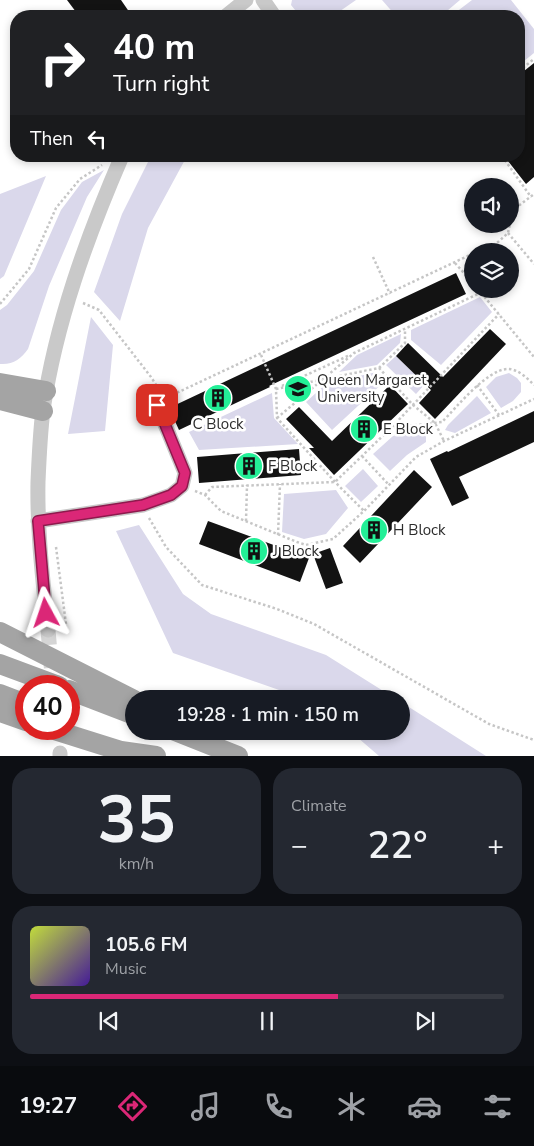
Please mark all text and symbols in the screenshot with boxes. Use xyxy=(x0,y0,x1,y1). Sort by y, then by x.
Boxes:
text: 40 m xyxy=(113,24,195,71)
icon: right xyxy=(30,30,95,95)
text: Turn right xyxy=(113,69,209,99)
icon: left xyxy=(83,125,111,153)
text: Then xyxy=(30,126,73,152)
map controls xyxy=(464,178,519,298)
button: sound xyxy=(464,178,519,233)
button: layers xyxy=(464,243,519,298)
place label: Queen Margaret University xyxy=(317,370,427,407)
school or university icon: Queen Margaret University xyxy=(283,374,313,404)
building icon: C Block xyxy=(203,383,233,413)
pin xyxy=(136,384,178,426)
icon: arrive xyxy=(143,391,171,419)
place label: C Block xyxy=(192,414,244,434)
building icon: E Block xyxy=(349,414,379,444)
place label: E Block xyxy=(383,419,433,439)
building icon: F Block xyxy=(234,451,264,481)
place label: F Block xyxy=(268,456,318,476)
building icon: H Block xyxy=(359,515,389,545)
place label: H Block xyxy=(393,520,446,540)
building icon: J Block xyxy=(239,536,269,566)
place label: J Block xyxy=(272,541,320,561)
position arrow xyxy=(19,586,71,638)
speed limit sign: 40 xyxy=(15,675,80,740)
text: 19:28 · 1 min · 150 m xyxy=(176,702,359,728)
text: 35 xyxy=(97,776,176,865)
text: Climate xyxy=(291,795,346,817)
text: 22° xyxy=(368,820,427,871)
text: − xyxy=(291,827,308,865)
text: + xyxy=(487,827,504,865)
text: km/h xyxy=(119,853,154,875)
text: 105.6 FM xyxy=(105,932,188,958)
text: Music xyxy=(105,958,146,980)
icon: previous xyxy=(95,1007,123,1035)
icon: pause xyxy=(253,1007,281,1035)
icon: next xyxy=(411,1007,439,1035)
icon: directions xyxy=(115,1089,150,1124)
icon: music xyxy=(188,1089,223,1124)
icon: phone xyxy=(261,1089,296,1124)
icon: climate xyxy=(334,1089,369,1124)
icon: car xyxy=(407,1089,442,1124)
icon: filters xyxy=(480,1089,515,1124)
text: 19:27 xyxy=(19,1091,77,1121)

